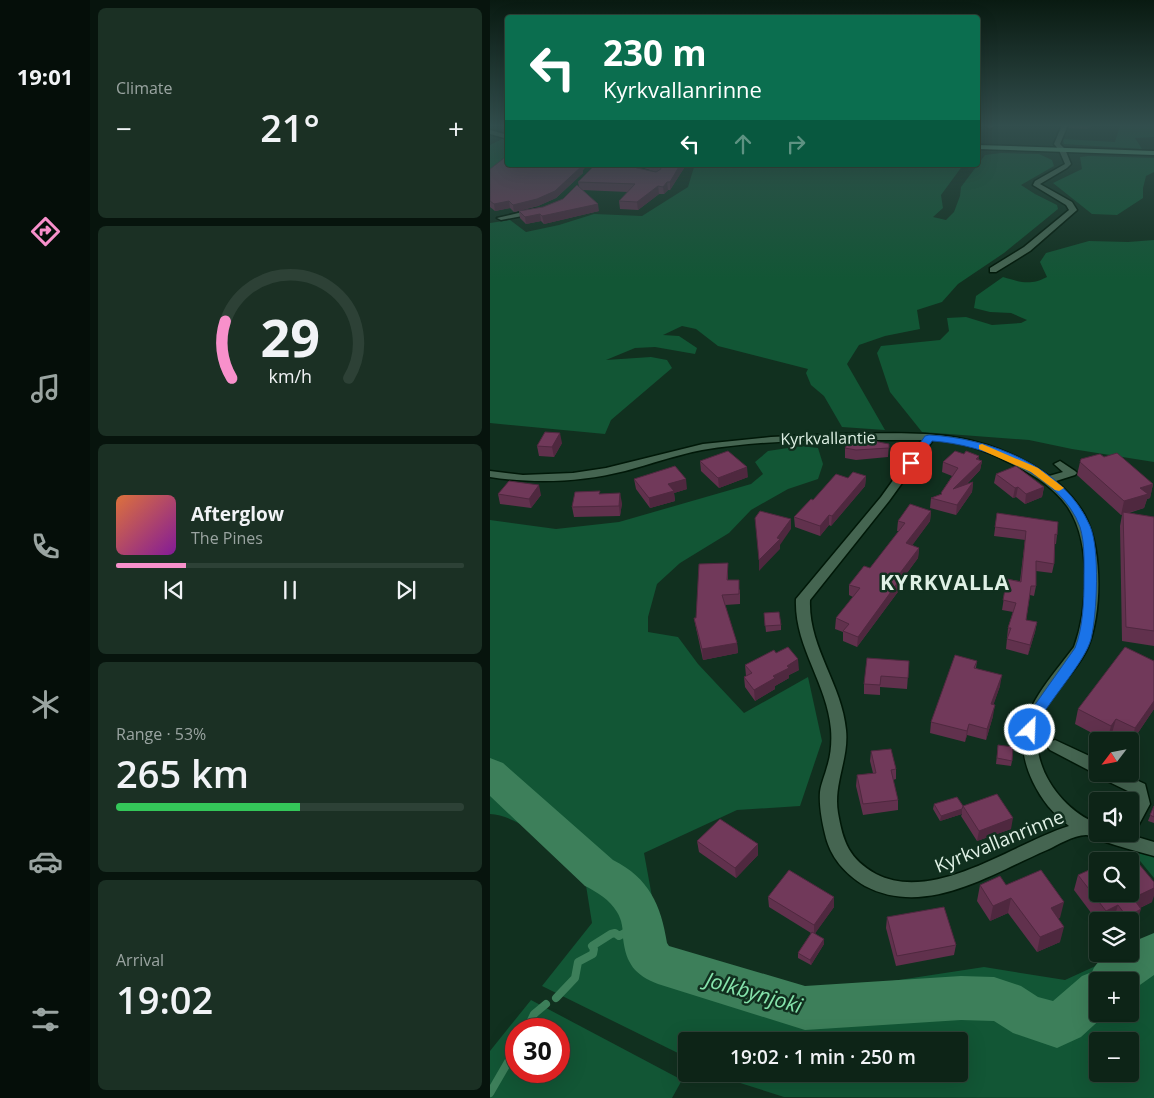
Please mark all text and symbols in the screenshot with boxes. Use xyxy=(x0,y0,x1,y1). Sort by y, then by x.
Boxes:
text: 230 m xyxy=(603,29,707,76)
icon: left xyxy=(520,35,585,100)
text: 19:01 xyxy=(17,61,73,91)
text: Kyrkvallanrinne xyxy=(603,74,762,104)
text: Climate xyxy=(116,77,173,99)
text: 21° xyxy=(260,101,320,153)
text: − xyxy=(116,109,132,147)
text: + xyxy=(448,109,464,147)
icon: left xyxy=(676,130,704,158)
icon: ahead xyxy=(729,130,757,158)
icon: right xyxy=(782,130,810,158)
icon: directions xyxy=(28,214,63,249)
text: 29 xyxy=(260,301,320,372)
text: km/h xyxy=(268,364,312,388)
icon: music xyxy=(28,371,63,406)
street label: Kyrkvallantie xyxy=(780,426,876,450)
pin xyxy=(890,442,932,484)
icon: arrive xyxy=(897,449,925,477)
text: Afterglow xyxy=(191,501,284,527)
text: The Pines xyxy=(191,527,263,549)
icon: phone xyxy=(28,529,63,564)
district label: KYRKVALLA xyxy=(880,568,1010,596)
icon: previous xyxy=(160,576,188,604)
icon: pause xyxy=(276,576,304,604)
icon: next xyxy=(392,576,420,604)
icon: climate xyxy=(28,687,63,722)
position arrow xyxy=(1003,703,1055,755)
text: Range · 53% xyxy=(116,723,206,745)
north arrow xyxy=(1089,732,1139,782)
map controls xyxy=(1089,732,1139,1082)
text: 265 km xyxy=(116,747,249,799)
button: sound xyxy=(1089,792,1139,842)
street label: Kyrkvallanrinne xyxy=(930,803,1068,879)
icon: car xyxy=(28,844,63,879)
button: search xyxy=(1089,852,1139,902)
button: layers xyxy=(1089,912,1139,962)
text: Arrival xyxy=(116,949,164,971)
water label: Jolkbynjoki xyxy=(698,964,806,1019)
button: + xyxy=(1089,972,1139,1022)
text: 19:02 xyxy=(116,973,213,1025)
icon: filters xyxy=(28,1002,63,1037)
speed limit sign: 30 xyxy=(505,1018,570,1083)
button: − xyxy=(1089,1032,1139,1082)
text: 19:02 · 1 min · 250 m xyxy=(730,1044,916,1070)

